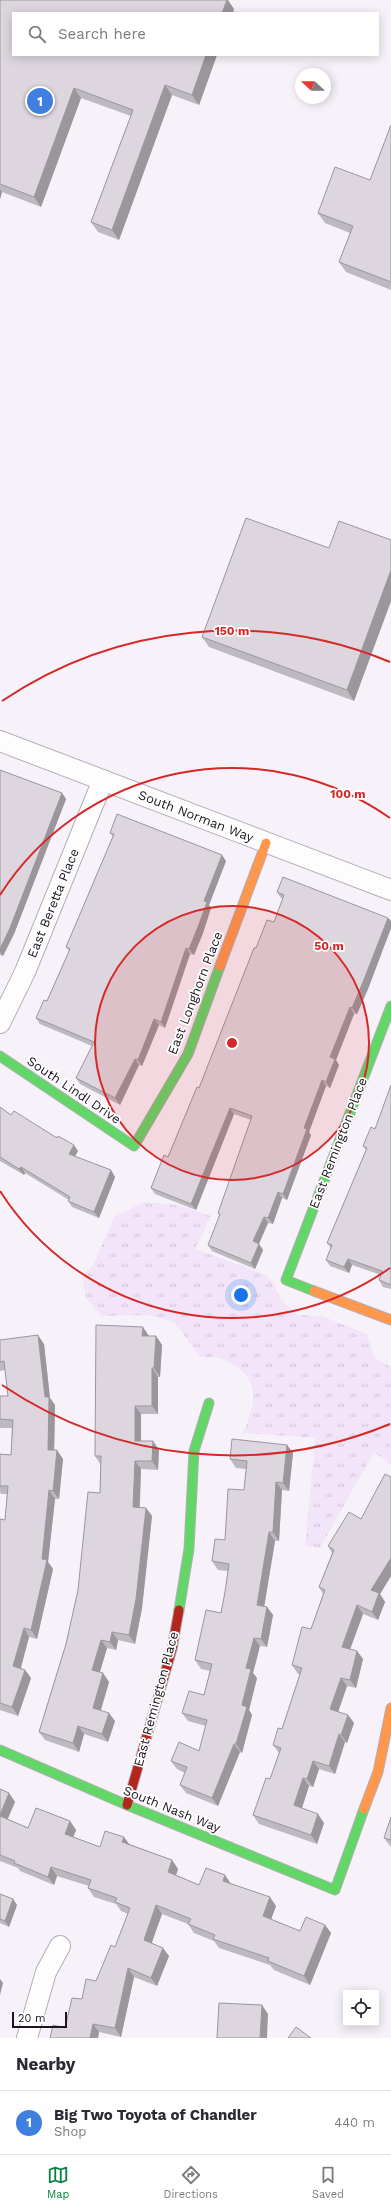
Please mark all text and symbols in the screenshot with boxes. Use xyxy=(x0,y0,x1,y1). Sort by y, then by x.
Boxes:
search box xyxy=(12,12,379,56)
icon: search xyxy=(26,23,48,45)
text: Search here xyxy=(58,25,146,43)
north arrow xyxy=(295,68,331,104)
pin: 1 xyxy=(27,86,53,116)
text: 150 m xyxy=(215,624,249,638)
street label: South Norman Way xyxy=(136,787,256,845)
text: 100 m xyxy=(330,787,366,801)
street label: East Beretta Place xyxy=(24,846,82,960)
street label: East Longhorn Place xyxy=(165,929,225,1057)
text: 50 m xyxy=(314,939,344,953)
centre of rings xyxy=(225,1036,239,1050)
street label: South Lindl Drive xyxy=(24,1053,124,1127)
street label: East Remington Place xyxy=(306,1075,370,1211)
your location xyxy=(231,1285,251,1305)
street label: East Remington Place xyxy=(131,1630,181,1768)
street label: South Nash Way xyxy=(121,1783,223,1835)
map controls xyxy=(343,1990,379,2026)
button: locate xyxy=(343,1990,379,2026)
scale bar xyxy=(12,2010,67,2029)
text: 20 m xyxy=(18,2012,46,2025)
text: Nearby xyxy=(16,2054,75,2074)
text: Big Two Toyota of Chandler xyxy=(54,2106,257,2124)
text: 1 xyxy=(26,2115,32,2130)
text: 440 m xyxy=(334,2115,375,2130)
text: Shop xyxy=(54,2124,86,2139)
tab: Map xyxy=(47,2164,69,2201)
tab: Directions xyxy=(164,2164,218,2201)
tab: Saved xyxy=(312,2164,344,2201)

